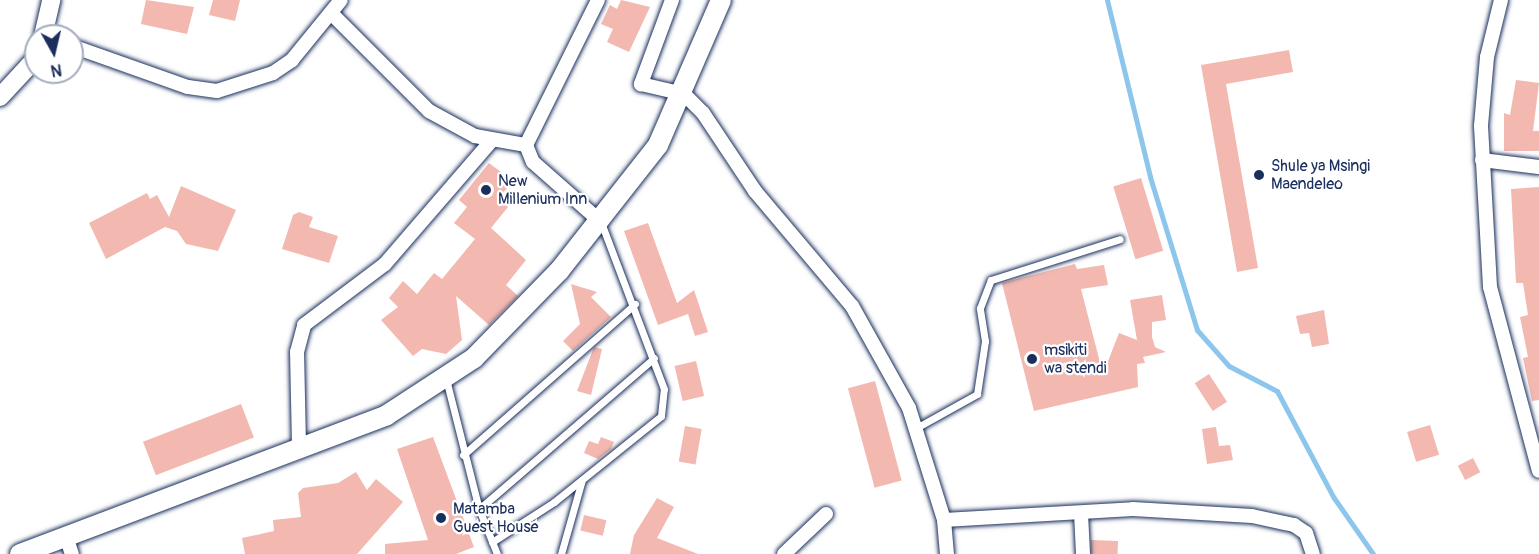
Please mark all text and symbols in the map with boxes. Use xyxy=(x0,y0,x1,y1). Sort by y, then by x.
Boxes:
north arrow xyxy=(24,24,84,84)
text: N xyxy=(49,59,63,80)
place label: Shule ya Msingi Maendeleo xyxy=(1271,156,1370,194)
marker: Shule ya Msingi Maendeleo xyxy=(1252,168,1266,182)
place label: New Millenium Inn xyxy=(498,171,587,209)
marker: New Millenium Inn xyxy=(479,183,493,197)
place label: msikiti wa stendi xyxy=(1044,340,1107,378)
marker: msikiti wa stendi xyxy=(1025,352,1039,366)
place label: Matamba Guest House xyxy=(453,499,538,537)
marker: Matamba Guest House xyxy=(434,511,448,525)

